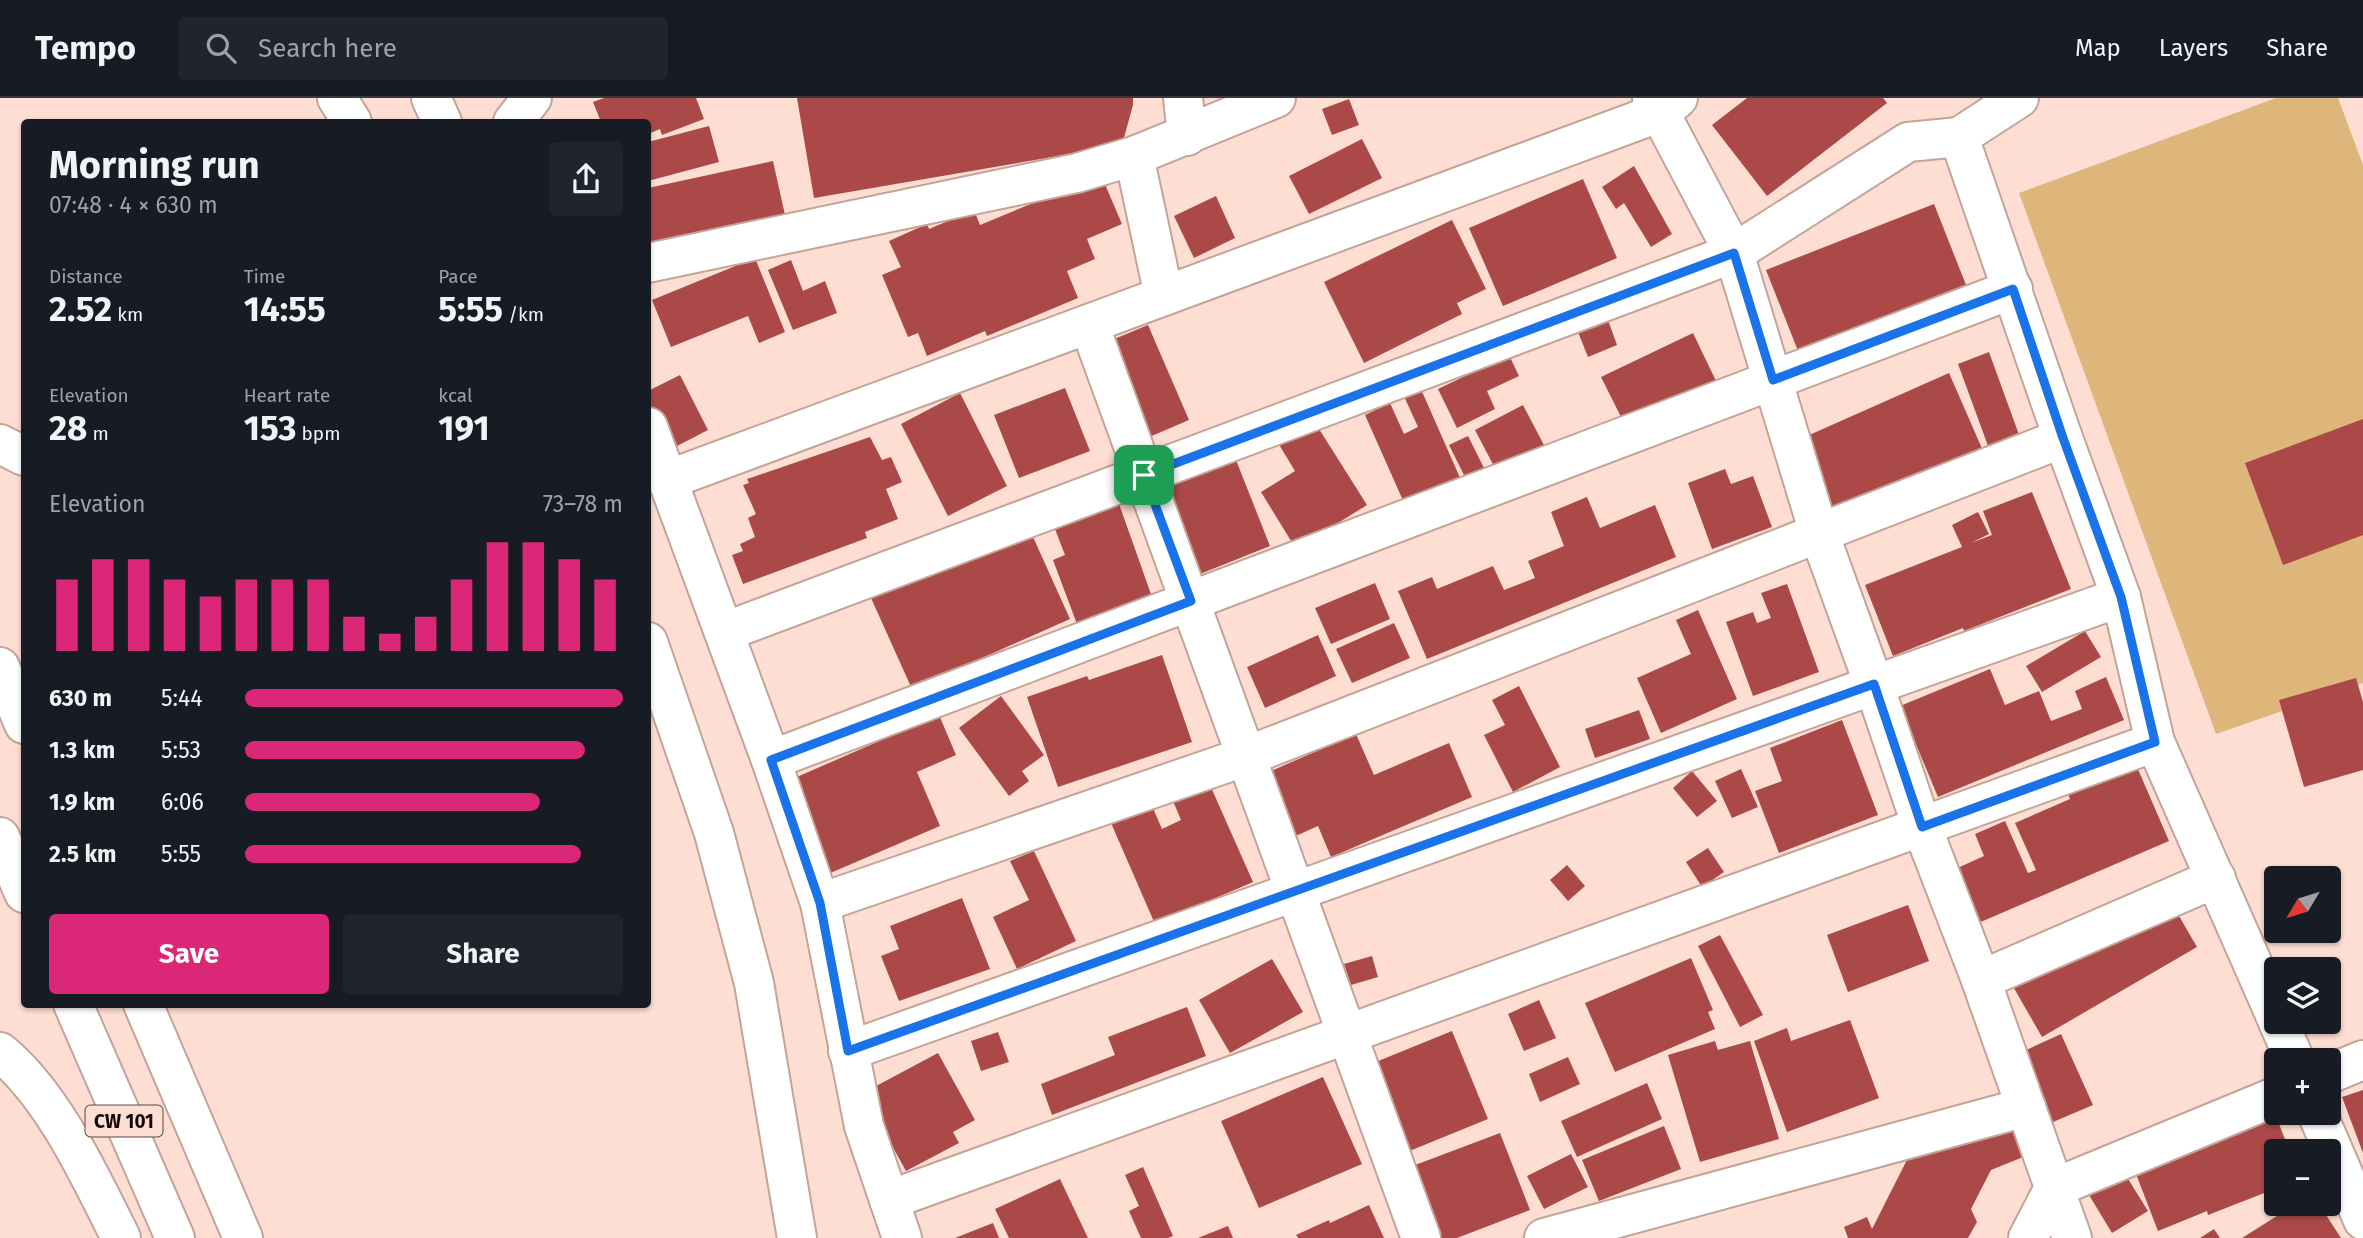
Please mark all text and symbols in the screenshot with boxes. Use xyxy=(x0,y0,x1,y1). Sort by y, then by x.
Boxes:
search box xyxy=(178,17,668,80)
text: Tempo xyxy=(35,28,136,68)
icon: search xyxy=(202,29,240,67)
text: Search here xyxy=(258,33,397,64)
text: Map xyxy=(2075,34,2121,62)
text: Layers xyxy=(2159,34,2228,62)
text: Share xyxy=(2266,34,2328,62)
text: Morning run xyxy=(49,142,260,188)
button: share xyxy=(549,142,623,216)
text: 07:48 · 4 × 630 m xyxy=(49,191,218,219)
text: Distance xyxy=(49,265,123,288)
text: Time xyxy=(244,265,285,288)
text: Pace xyxy=(438,265,478,288)
text: 2.52 xyxy=(49,288,112,330)
text: 14:55 xyxy=(244,288,326,330)
text: 5:55 xyxy=(438,288,503,330)
text: km xyxy=(112,303,143,326)
text: /km xyxy=(503,303,544,326)
text: Elevation xyxy=(49,384,129,407)
text: Heart rate xyxy=(244,384,330,407)
text: kcal xyxy=(438,384,473,407)
text: 28 xyxy=(49,407,87,449)
text: 153 xyxy=(244,407,297,449)
text: 191 xyxy=(438,407,490,449)
text: m xyxy=(87,422,109,445)
text: bpm xyxy=(297,422,340,445)
pin xyxy=(1114,445,1174,505)
icon: arrive xyxy=(1125,456,1163,494)
text: Elevation xyxy=(49,490,145,518)
text: 73–78 m xyxy=(543,490,623,518)
text: 630 m xyxy=(49,684,112,712)
text: 5:44 xyxy=(161,684,202,712)
text: 1.3 km xyxy=(49,736,115,764)
text: 5:53 xyxy=(161,736,201,764)
text: 1.9 km xyxy=(49,788,115,816)
text: 6:06 xyxy=(161,788,204,816)
text: 2.5 km xyxy=(49,840,117,868)
text: 5:55 xyxy=(161,840,201,868)
north arrow xyxy=(2264,866,2342,943)
map controls xyxy=(2264,866,2341,1216)
button: Save xyxy=(49,914,329,994)
button: Share xyxy=(343,914,623,994)
button: layers xyxy=(2264,957,2341,1034)
button: + xyxy=(2264,1048,2341,1125)
road number: CW 101 xyxy=(86,1105,162,1136)
button: − xyxy=(2264,1139,2341,1216)

